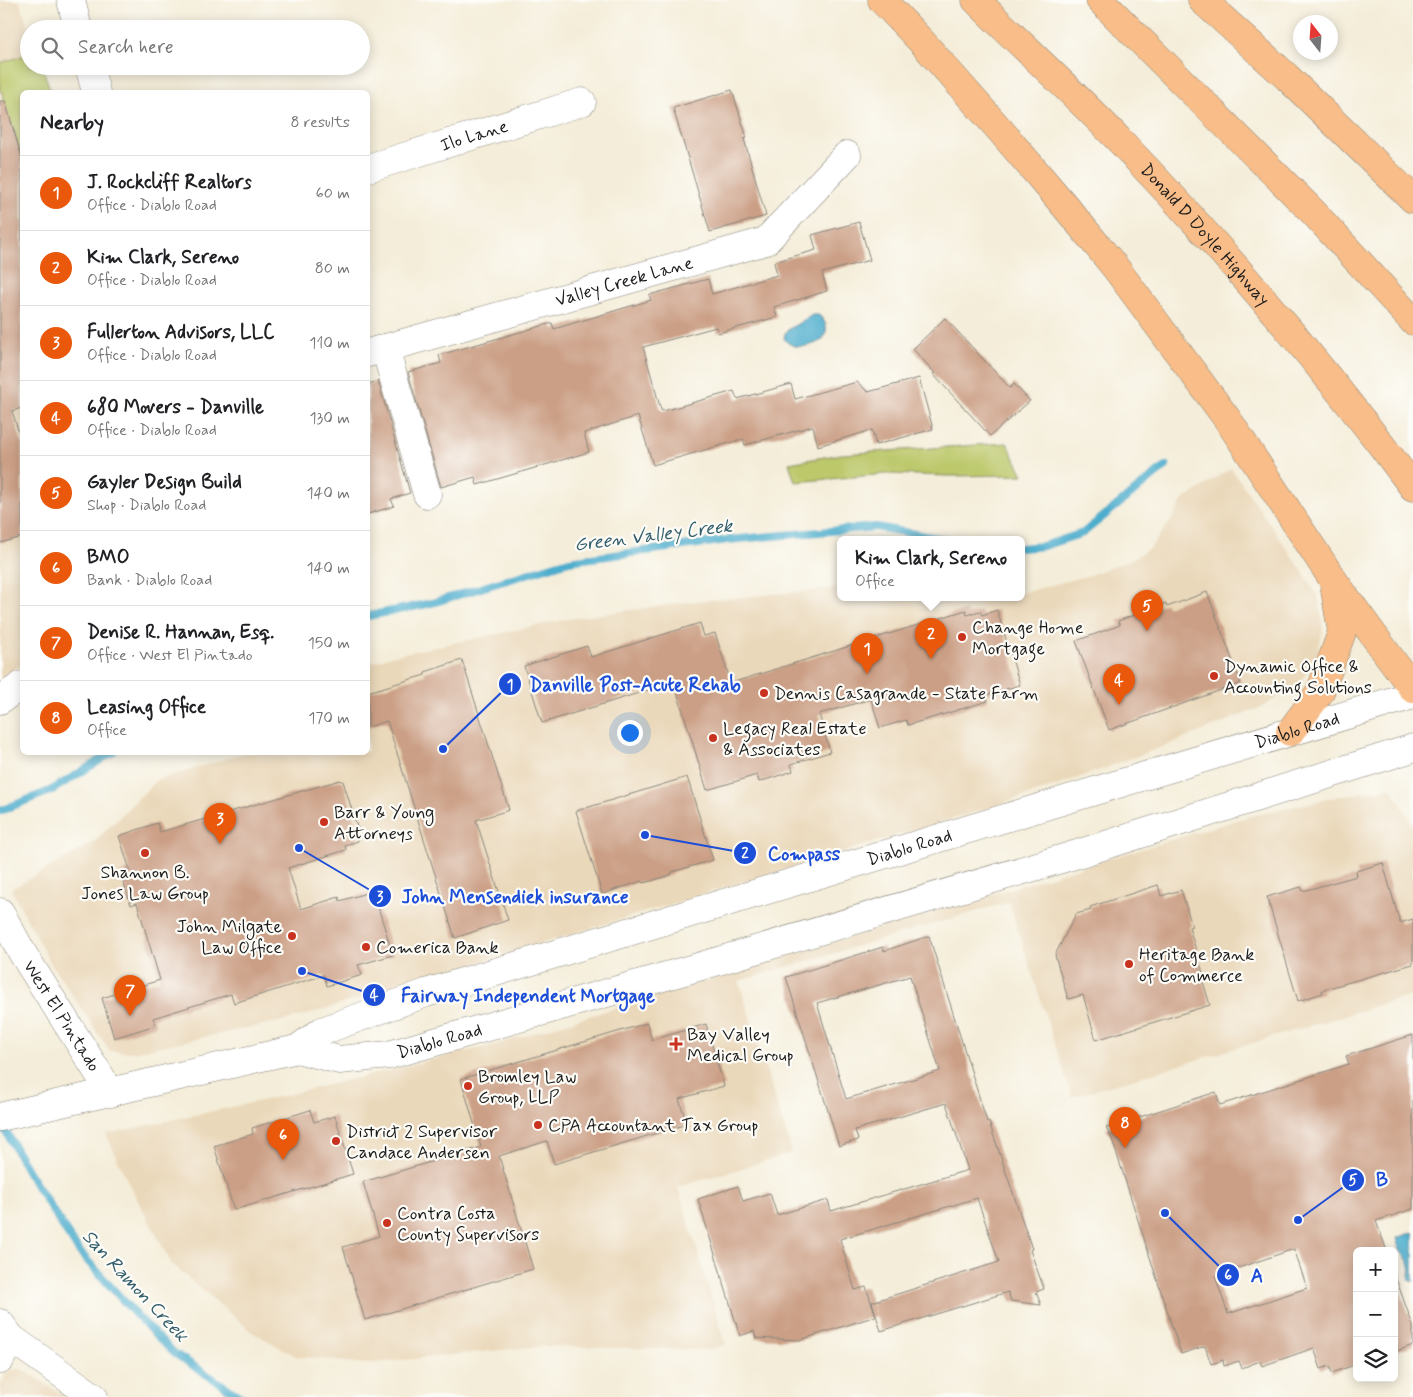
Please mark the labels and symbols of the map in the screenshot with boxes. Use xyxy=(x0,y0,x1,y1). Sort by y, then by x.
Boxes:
north arrow xyxy=(1293,15,1338,60)
street label: Ilo Lane xyxy=(438,115,511,158)
street label: Donald D Doyle Highway xyxy=(1134,159,1275,311)
street label: Valley Creek Lane xyxy=(553,251,696,313)
water label: Green Valley Creek xyxy=(573,513,735,558)
pin: 5 xyxy=(1131,590,1163,631)
place label: Change Home Mortgage xyxy=(972,616,1084,663)
pin: 2 xyxy=(915,618,947,659)
marker: Change Home Mortgage xyxy=(956,631,968,643)
pin: 1 xyxy=(851,633,883,674)
place label: Dynamic Office & Accounting Solutions xyxy=(1224,655,1372,702)
pin: 4 xyxy=(1103,664,1135,705)
callout: Danville Post-Acute Rehab xyxy=(497,667,748,701)
marker: Dynamic Office & Accounting Solutions xyxy=(1208,670,1220,682)
text: Danville Post-Acute Rehab xyxy=(529,673,741,698)
text: 1 xyxy=(507,676,513,696)
place label: Dennis Casagrande - State Farm xyxy=(774,682,1038,706)
marker: Dennis Casagrande - State Farm xyxy=(758,687,770,699)
street label: Diablo Road xyxy=(1252,707,1343,755)
place label: Legacy Real Estate & Associates xyxy=(723,717,867,762)
your location xyxy=(617,720,643,746)
marker: Legacy Real Estate & Associates xyxy=(707,732,719,744)
place label: Barr & Young Attorneys xyxy=(334,801,434,846)
pin: 3 xyxy=(204,803,236,844)
marker: Barr & Young Attorneys xyxy=(318,816,330,828)
street label: Diablo Road xyxy=(864,824,955,872)
callout: Compass xyxy=(732,836,850,870)
text: Compass xyxy=(768,842,841,867)
text: 2 xyxy=(741,844,749,864)
marker: Shannon B. Jones Law Group xyxy=(139,847,151,859)
place label: Shannon B. Jones Law Group xyxy=(81,861,209,906)
callout: John Mensendiek insurance xyxy=(367,879,637,913)
text: John Mensendiek insurance xyxy=(402,885,628,910)
text: 3 xyxy=(377,888,384,908)
place label: John Milgate Law Office xyxy=(176,915,282,960)
marker: John Milgate Law Office xyxy=(286,930,298,942)
place label: Comerica Bank xyxy=(376,936,499,960)
marker: Comerica Bank xyxy=(360,941,372,953)
place label: Heritage Bank of Commerce xyxy=(1139,943,1254,988)
street label: West El Pintado xyxy=(17,956,106,1077)
marker: Heritage Bank of Commerce xyxy=(1123,958,1135,970)
pin: 7 xyxy=(114,975,146,1016)
callout: Fairway Independent Mortgage xyxy=(361,978,669,1012)
text: Fairway Independent Mortgage xyxy=(401,984,655,1012)
text: 4 xyxy=(370,986,379,1006)
street label: Diablo Road xyxy=(394,1018,485,1065)
place label: Bay Valley Medical Group xyxy=(687,1023,794,1068)
marker: Bay Valley Medical Group xyxy=(669,1037,683,1051)
place label: Bromley Law Group, LLP xyxy=(478,1065,576,1110)
marker: Bromley Law Group, LLP xyxy=(462,1080,474,1092)
pin: 8 xyxy=(1109,1107,1141,1148)
place label: CPA Accountant Tax Group xyxy=(548,1114,758,1138)
pin: 6 xyxy=(267,1119,299,1160)
marker: CPA Accountant Tax Group xyxy=(532,1119,544,1131)
place label: District 2 Supervisor Candace Andersen xyxy=(346,1120,498,1165)
marker: District 2 Supervisor Candace Andersen xyxy=(330,1135,342,1147)
callout: B xyxy=(1341,1163,1398,1197)
text: B xyxy=(1376,1168,1388,1193)
text: 5 xyxy=(1348,1171,1358,1191)
place label: Contra Costa County Supervisors xyxy=(397,1202,539,1247)
marker: Contra Costa County Supervisors xyxy=(381,1217,393,1229)
water label: San Ramon Creek xyxy=(76,1224,194,1349)
callout: A xyxy=(1216,1258,1273,1292)
text: A xyxy=(1251,1264,1263,1289)
text: 6 xyxy=(1224,1266,1232,1286)

